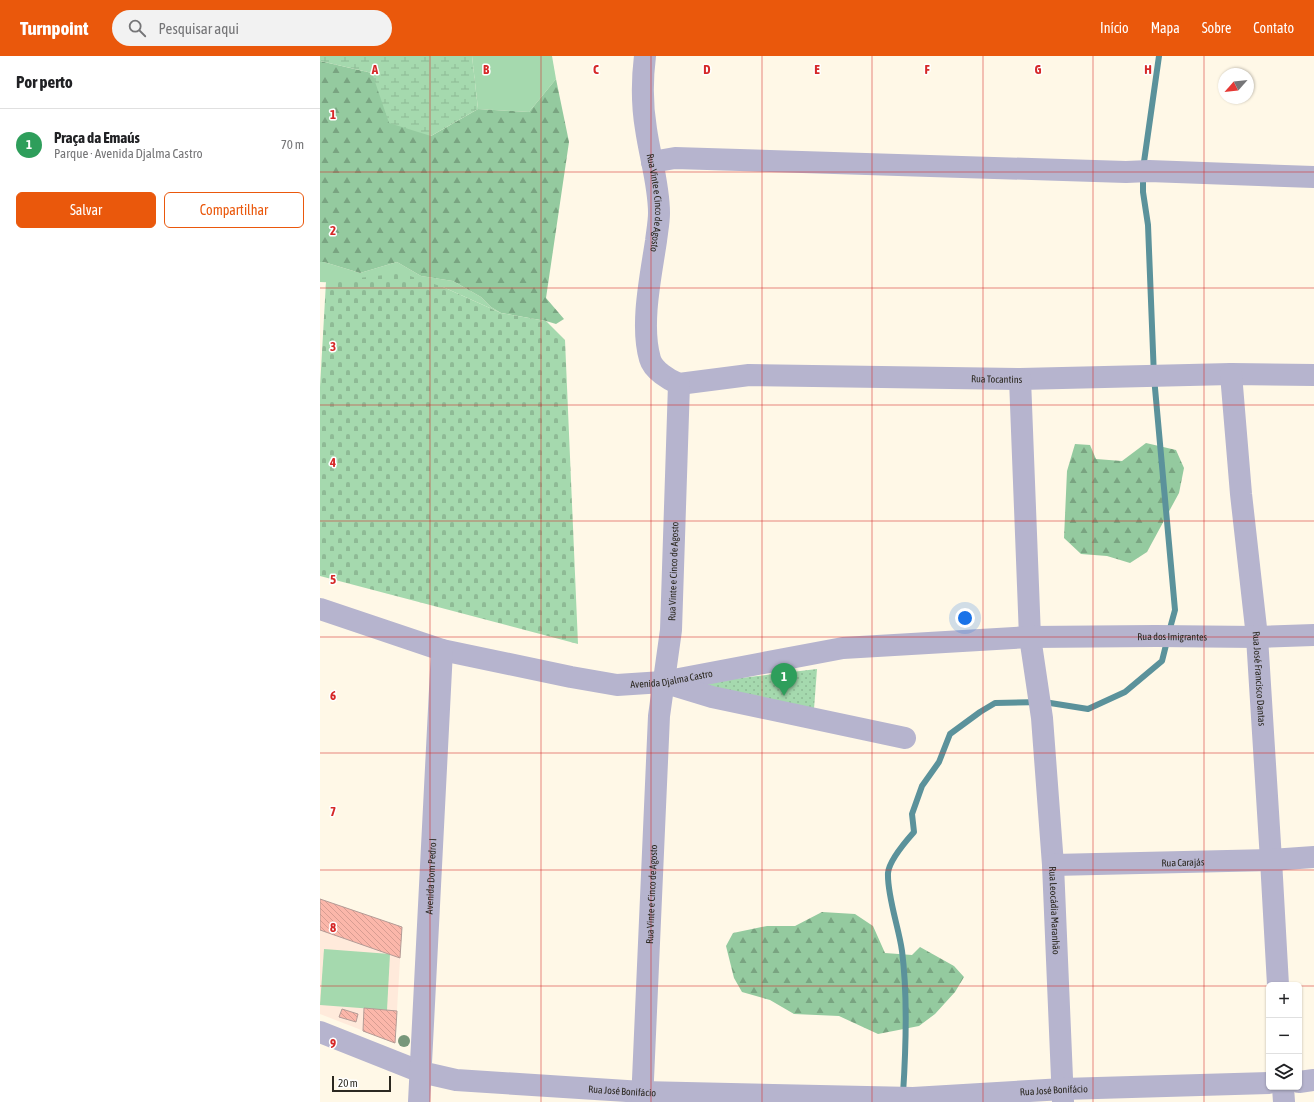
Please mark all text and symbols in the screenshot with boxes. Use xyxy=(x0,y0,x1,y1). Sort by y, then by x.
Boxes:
search box xyxy=(112,10,392,46)
text: Turnpoint xyxy=(20,17,88,39)
icon: search xyxy=(126,17,148,39)
text: Pesquisar aqui xyxy=(158,20,239,37)
text: Início xyxy=(1100,20,1129,36)
text: Mapa xyxy=(1151,20,1180,36)
text: Sobre xyxy=(1202,20,1231,36)
text: Contato xyxy=(1253,20,1294,36)
text: A xyxy=(371,62,379,77)
text: B xyxy=(483,62,490,77)
text: C xyxy=(593,62,599,77)
text: D xyxy=(703,62,711,77)
text: E xyxy=(814,62,820,77)
text: F xyxy=(924,62,930,77)
text: G xyxy=(1035,62,1042,77)
text: H xyxy=(1144,62,1152,77)
north arrow xyxy=(1218,68,1254,104)
text: Por perto xyxy=(16,72,73,92)
text: 1 xyxy=(330,107,336,122)
text: Praça da Emaús xyxy=(54,129,140,146)
text: 1 xyxy=(26,137,32,152)
text: 70 m xyxy=(281,137,304,152)
text: Parque · Avenida Djalma Castro xyxy=(54,146,203,161)
street label: Rua Vinte e Cinco de Agosto xyxy=(645,153,665,253)
button: Salvar xyxy=(16,192,156,228)
button: Compartilhar xyxy=(164,192,304,228)
text: 2 xyxy=(330,223,336,238)
text: 3 xyxy=(330,339,336,354)
street label: Rua Tocantins xyxy=(971,373,1023,385)
text: 4 xyxy=(329,455,336,470)
street label: Rua Vinte e Cinco de Agosto xyxy=(666,521,680,621)
text: 5 xyxy=(330,572,336,587)
your location xyxy=(955,608,975,628)
street label: Rua dos Imigrantes xyxy=(1137,630,1208,642)
street label: Rua José Francisco Dantas xyxy=(1251,631,1268,727)
pin: 1 xyxy=(771,663,797,696)
street label: Avenida Djalma Castro xyxy=(630,667,714,690)
text: 6 xyxy=(330,688,336,703)
text: 7 xyxy=(330,804,336,819)
street label: Avenida Dom Pedro I xyxy=(423,838,438,915)
street label: Rua Vinte e Cinco de Agosto xyxy=(643,844,659,944)
street label: Rua Carajás xyxy=(1161,856,1205,868)
street label: Rua Leocádia Maranhão xyxy=(1048,866,1062,955)
text: 8 xyxy=(330,920,336,935)
map controls xyxy=(1266,982,1302,1090)
button: + xyxy=(1266,982,1302,1018)
button: − xyxy=(1266,1018,1302,1054)
text: 9 xyxy=(330,1036,336,1051)
button: layers xyxy=(1266,1054,1302,1090)
scale bar xyxy=(332,1074,391,1093)
text: 20 m xyxy=(338,1077,358,1089)
street label: Rua José Bonifácio xyxy=(588,1083,656,1098)
street label: Rua José Bonifácio xyxy=(1019,1083,1088,1097)

